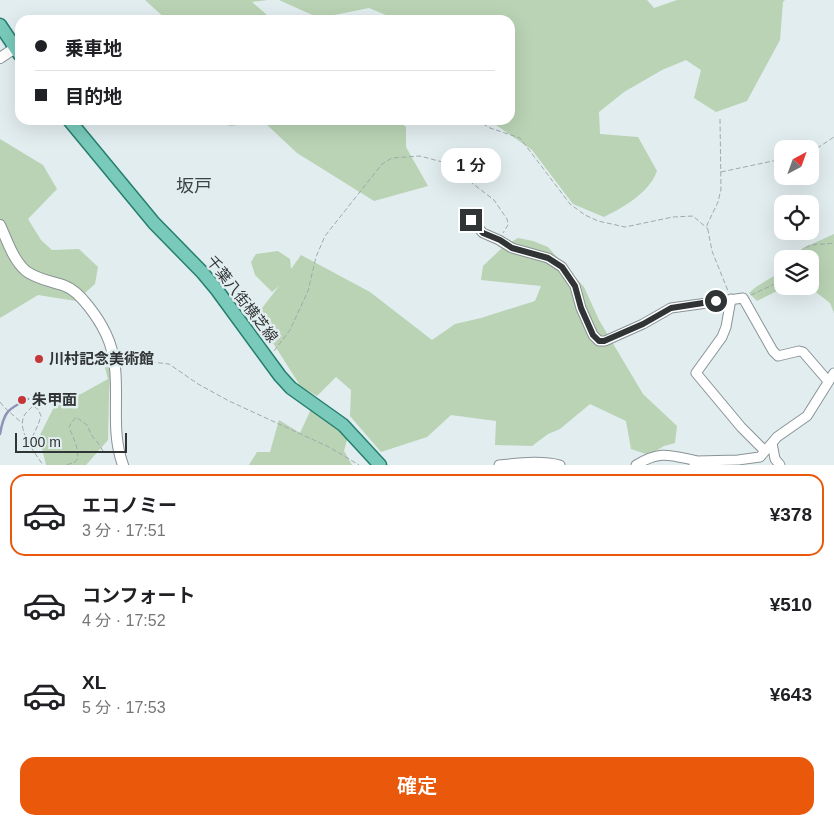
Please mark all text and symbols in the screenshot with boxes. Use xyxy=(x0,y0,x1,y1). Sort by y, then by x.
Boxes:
text: 乗車地 xyxy=(65,38,122,59)
text: 目的地 xyxy=(65,86,122,107)
north arrow xyxy=(774,140,819,185)
map controls xyxy=(774,140,819,295)
callout: 1 分 xyxy=(441,148,501,182)
text: 1 分 xyxy=(456,157,486,174)
district label: 坂戸 xyxy=(176,176,212,196)
button: locate xyxy=(774,195,819,240)
route end xyxy=(460,209,482,231)
button: layers xyxy=(774,250,819,295)
street label: 千葉八街横芝線 xyxy=(203,252,281,345)
route start xyxy=(705,290,727,312)
place label: 川村記念美術館 xyxy=(49,350,154,367)
marker: 川村記念美術館 xyxy=(33,353,45,365)
place label: 朱甲面 xyxy=(32,391,77,408)
marker: 朱甲面 xyxy=(16,394,28,406)
scale bar xyxy=(15,430,128,453)
text: 100 m xyxy=(22,434,61,450)
icon: car xyxy=(22,493,67,538)
text: エコノミー xyxy=(82,495,177,516)
text: ¥378 xyxy=(770,504,812,525)
text: 3 分 · 17:51 xyxy=(82,522,166,539)
icon: car xyxy=(22,583,67,628)
text: コンフォート xyxy=(82,585,195,606)
text: ¥510 xyxy=(770,594,812,615)
text: 4 分 · 17:52 xyxy=(82,612,166,629)
text: XL xyxy=(82,672,106,693)
icon: car xyxy=(22,673,67,718)
text: ¥643 xyxy=(770,684,812,705)
text: 5 分 · 17:53 xyxy=(82,699,166,716)
button: 確定 xyxy=(20,757,814,815)

